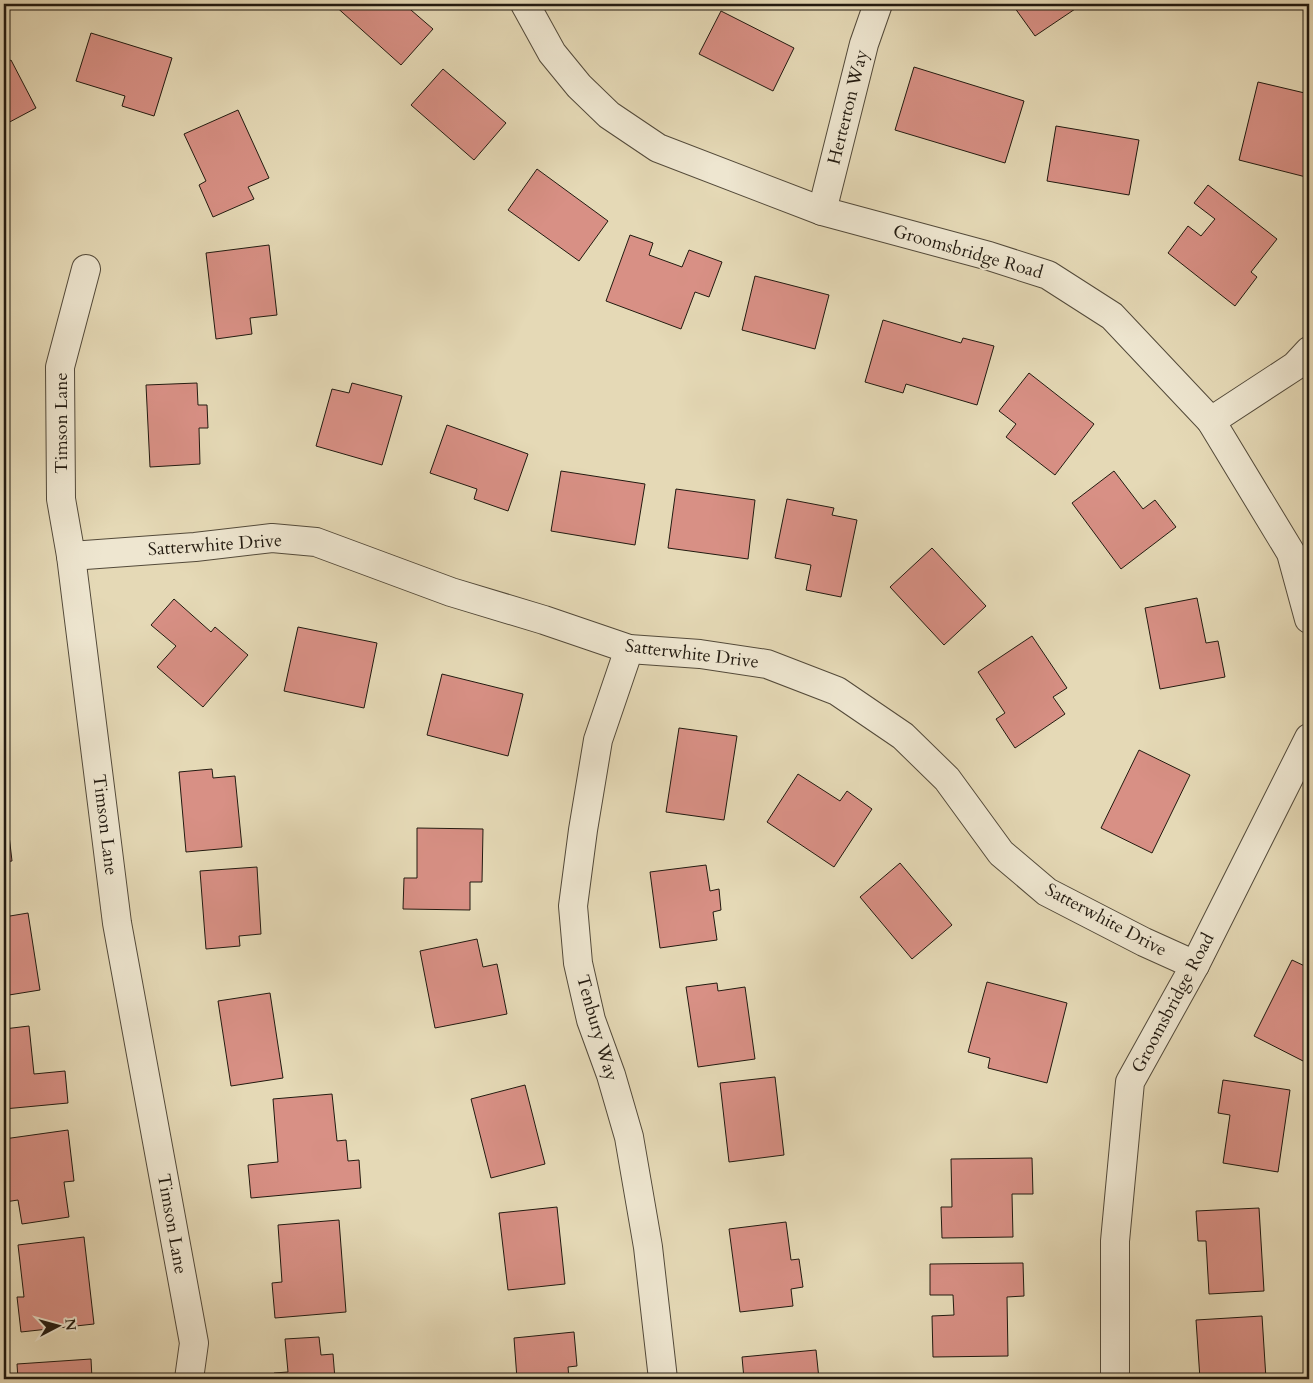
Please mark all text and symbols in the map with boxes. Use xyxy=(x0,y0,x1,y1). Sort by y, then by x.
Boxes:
street label: Herterton Way xyxy=(822,46,875,167)
street label: Groomsbridge Road xyxy=(890,219,1046,285)
street label: Timson Lane xyxy=(49,372,74,474)
street label: Satterwhite Drive xyxy=(147,528,283,562)
street label: Satterwhite Drive xyxy=(624,633,760,675)
street label: Timson Lane xyxy=(86,773,124,877)
street label: Satterwhite Drive xyxy=(1041,877,1171,963)
street label: Groomsbridge Road xyxy=(1126,928,1221,1077)
street label: Tenbury Way xyxy=(570,972,624,1084)
street label: Timson Lane xyxy=(151,1172,193,1276)
north arrow xyxy=(32,1300,82,1350)
text: N xyxy=(60,1318,81,1332)

